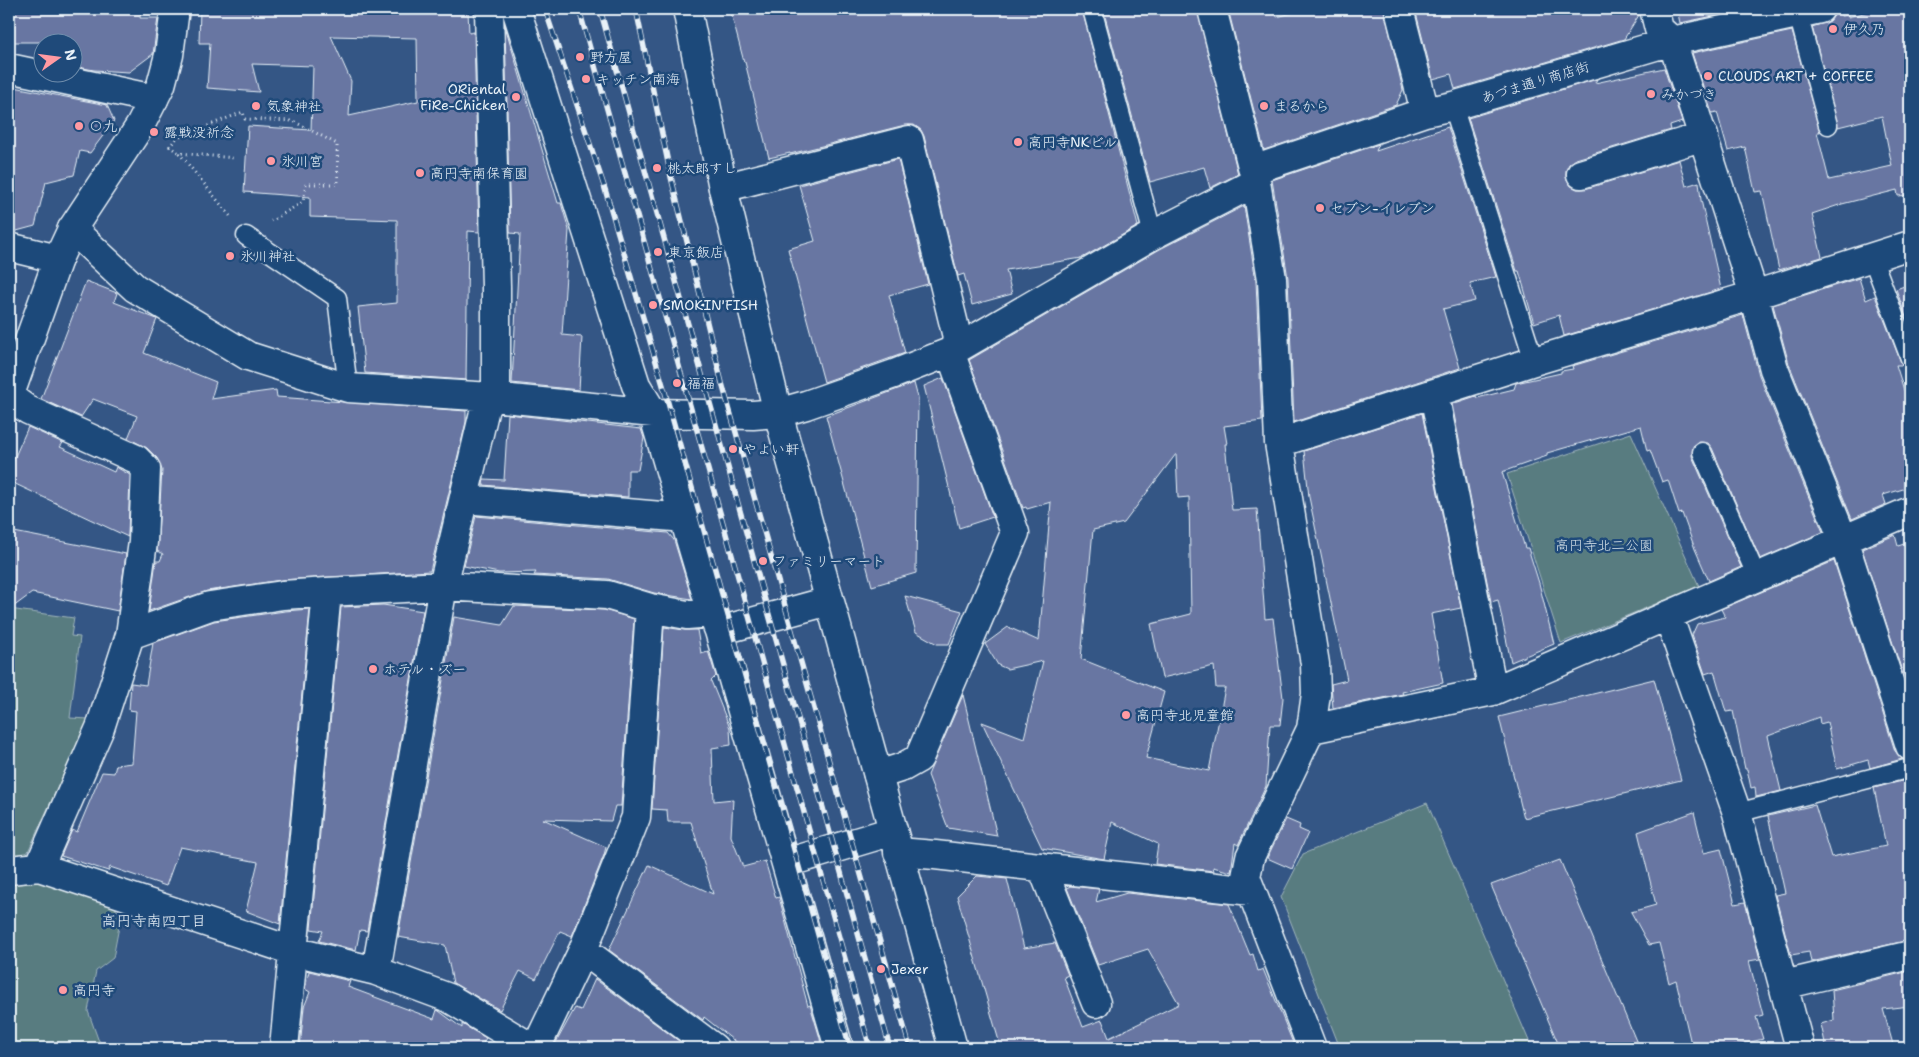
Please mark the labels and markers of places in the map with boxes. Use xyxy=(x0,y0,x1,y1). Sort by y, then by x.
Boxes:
place label: 伊久乃 xyxy=(1843,20,1885,38)
marker: 伊久乃 xyxy=(1827,23,1839,35)
place label: 野方屋 xyxy=(590,48,632,66)
marker: 野方屋 xyxy=(574,51,586,63)
place label: CLOUDS ART + COFFEE xyxy=(1718,67,1874,85)
place label: キッチン南海 xyxy=(596,70,680,88)
marker: CLOUDS ART + COFFEE xyxy=(1702,70,1714,82)
marker: キッチン南海 xyxy=(580,73,592,85)
place label: ORiental FiRe-Chicken xyxy=(420,80,507,114)
place label: みかづき xyxy=(1661,85,1717,103)
marker: みかづき xyxy=(1645,88,1657,100)
marker: ORiental FiRe-Chicken xyxy=(510,91,522,103)
place label: 気象神社 xyxy=(266,97,322,115)
place label: まるから xyxy=(1274,97,1330,115)
marker: 気象神社 xyxy=(250,100,262,112)
marker: まるから xyxy=(1258,100,1270,112)
place label: 〇九 xyxy=(89,117,117,135)
marker: 〇九 xyxy=(73,120,85,132)
place label: 露戦没祈念 xyxy=(164,123,234,141)
marker: 露戦没祈念 xyxy=(148,126,160,138)
place label: 高円寺NKビル xyxy=(1028,133,1117,151)
marker: 高円寺NKビル xyxy=(1012,136,1024,148)
place label: 氷川宮 xyxy=(281,152,323,170)
marker: 氷川宮 xyxy=(265,155,277,167)
place label: 桃太郎すし xyxy=(667,159,737,177)
marker: 桃太郎すし xyxy=(651,162,663,174)
place label: 高円寺南保育園 xyxy=(430,164,528,182)
marker: 高円寺南保育園 xyxy=(414,167,426,179)
place label: セブン-イレブン xyxy=(1330,199,1435,217)
marker: セブン-イレブン xyxy=(1314,202,1326,214)
place label: 東京飯店 xyxy=(668,243,724,261)
marker: 東京飯店 xyxy=(652,246,664,258)
place label: 氷川神社 xyxy=(240,247,296,265)
marker: 氷川神社 xyxy=(224,250,236,262)
place label: SMOKIN'FISH xyxy=(663,296,758,314)
marker: SMOKIN'FISH xyxy=(647,299,659,311)
place label: 福福 xyxy=(687,374,715,392)
marker: 福福 xyxy=(671,377,683,389)
place label: やよい軒 xyxy=(743,440,799,458)
marker: やよい軒 xyxy=(727,443,739,455)
place label: ファミリーマート xyxy=(773,552,885,570)
marker: ファミリーマート xyxy=(757,555,769,567)
place label: ホテル・ズー xyxy=(383,660,466,678)
marker: ホテル・ズー xyxy=(367,663,379,675)
place label: 高円寺北児童館 xyxy=(1136,706,1234,724)
marker: 高円寺北児童館 xyxy=(1120,709,1132,721)
place label: Jexer xyxy=(891,960,929,978)
marker: Jexer xyxy=(875,963,887,975)
place label: 高円寺 xyxy=(73,981,115,999)
marker: 高円寺 xyxy=(57,984,69,996)

